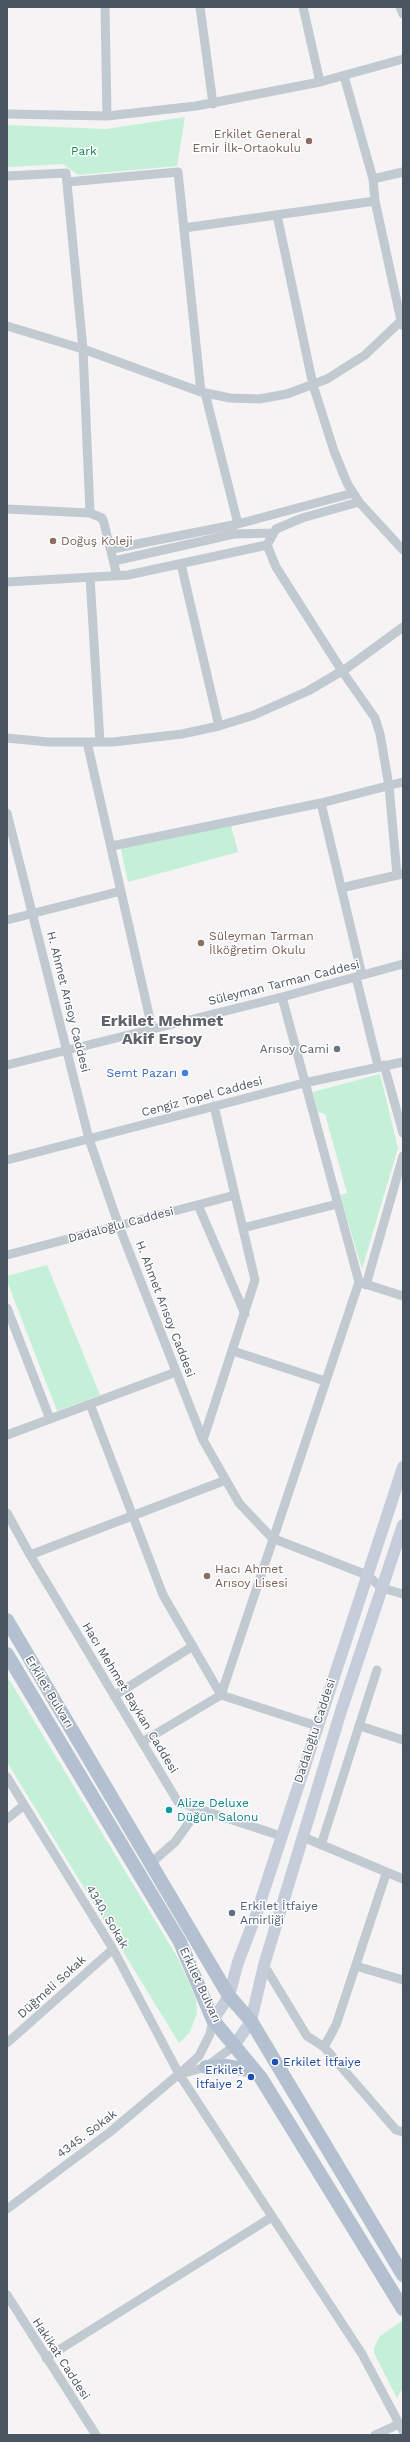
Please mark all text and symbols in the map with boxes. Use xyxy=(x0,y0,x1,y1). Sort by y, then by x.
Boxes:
place label: Erkilet General Emir İlk-Ortaokulu xyxy=(193,127,301,155)
marker: Erkilet General Emir İlk-Ortaokulu xyxy=(304,136,314,146)
park label: Park xyxy=(71,144,97,158)
place label: Doğuş Koleji xyxy=(61,534,133,548)
marker: Doğuş Koleji xyxy=(48,536,58,546)
place label: Süleyman Tarman İlköğretim Okulu xyxy=(209,929,314,957)
street label: H. Ahmet Arısoy Caddesi xyxy=(43,930,93,1074)
marker: Süleyman Tarman İlköğretim Okulu xyxy=(196,938,206,948)
street label: Süleyman Tarman Caddesi xyxy=(207,957,361,1009)
district label: Erkilet Mehmet Akif Ersoy xyxy=(101,1011,223,1049)
place label: Arısoy Cami xyxy=(260,1042,329,1056)
marker: Arısoy Cami xyxy=(332,1044,342,1054)
place label: Semt Pazarı xyxy=(107,1066,177,1080)
marker: Semt Pazarı xyxy=(180,1068,190,1078)
street label: Cengiz Topel Caddesi xyxy=(140,1074,264,1120)
street label: Dadaloğlu Caddesi xyxy=(67,1204,175,1246)
street label: H. Ahmet Arısoy Caddesi xyxy=(132,1239,198,1379)
place label: Hacı Ahmet Arısoy Lisesi xyxy=(215,1562,288,1590)
marker: Hacı Ahmet Arısoy Lisesi xyxy=(202,1571,212,1581)
street label: Hacı Mehmet Baykan Caddesi xyxy=(79,1620,181,1776)
street label: Erkilet Bulvarı xyxy=(22,1653,76,1731)
street label: Dadaloğlu Caddesi xyxy=(291,1677,339,1785)
place label: Alize Deluxe Düğün Salonu xyxy=(177,1796,258,1824)
marker: Alize Deluxe Düğün Salonu xyxy=(164,1805,174,1815)
street label: 4340. Sokak xyxy=(82,1883,132,1951)
place label: Erkilet İtfaiye Amirliği xyxy=(240,1899,318,1927)
marker: Erkilet İtfaiye Amirliği xyxy=(227,1908,237,1918)
street label: Erkilet Bulvarı xyxy=(176,1945,224,2025)
street label: Düğmeli Sokak xyxy=(15,1953,89,2021)
place label: Erkilet İtfaiye xyxy=(283,2055,361,2069)
marker: Erkilet İtfaiye xyxy=(270,2057,280,2067)
place label: Erkilet İtfaiye 2 xyxy=(196,2063,243,2091)
marker: Erkilet İtfaiye 2 xyxy=(246,2072,256,2082)
street label: 4345. Sokak xyxy=(54,2107,120,2161)
street label: Hakikat Caddesi xyxy=(29,2315,93,2403)

